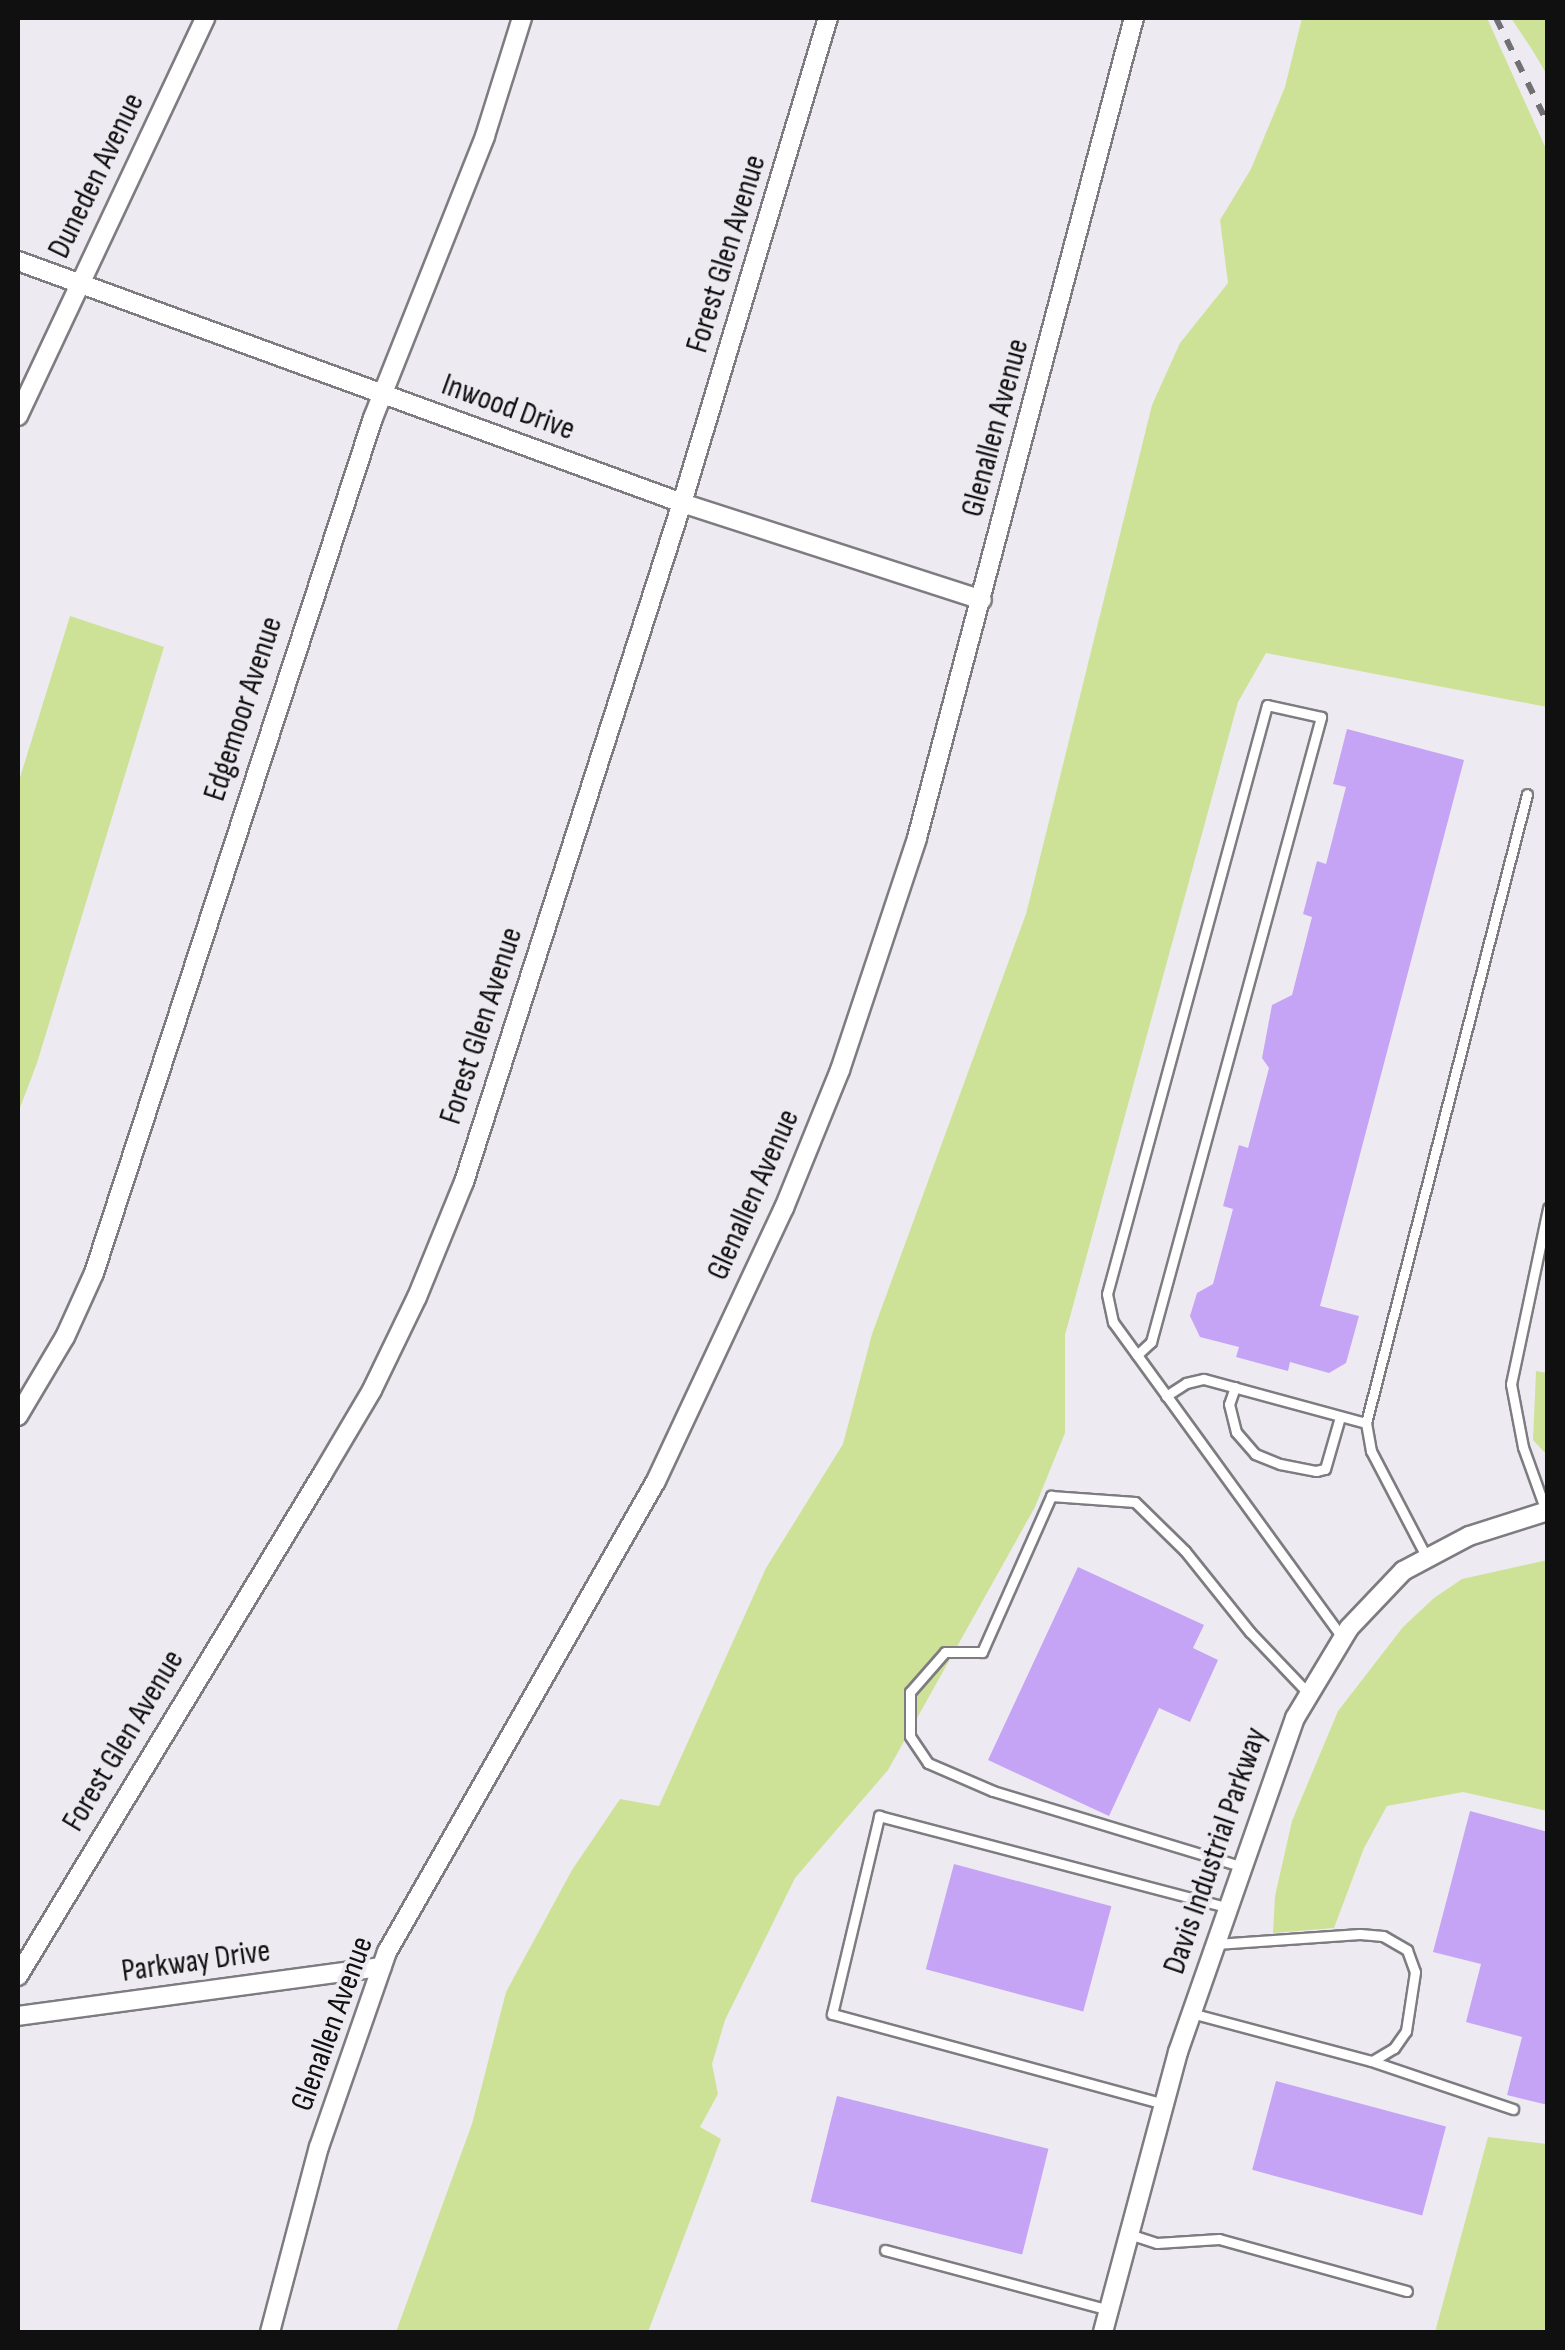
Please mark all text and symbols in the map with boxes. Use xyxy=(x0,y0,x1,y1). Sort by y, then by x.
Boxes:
street label: Duneden Avenue xyxy=(41,87,153,265)
street label: Forest Glen Avenue xyxy=(679,151,775,357)
street label: Glenallen Avenue xyxy=(954,335,1038,521)
street label: Inwood Drive xyxy=(436,366,580,450)
street label: Edgemoor Avenue xyxy=(196,612,292,806)
street label: Forest Glen Avenue xyxy=(432,923,532,1129)
street label: Glenallen Avenue xyxy=(699,1104,809,1286)
street label: Forest Glen Avenue xyxy=(55,1643,193,1839)
street label: Davis Industrial Parkway xyxy=(1156,1723,1276,1979)
street label: Glenallen Avenue xyxy=(284,1932,382,2116)
street label: Parkway Drive xyxy=(119,1933,273,1991)

